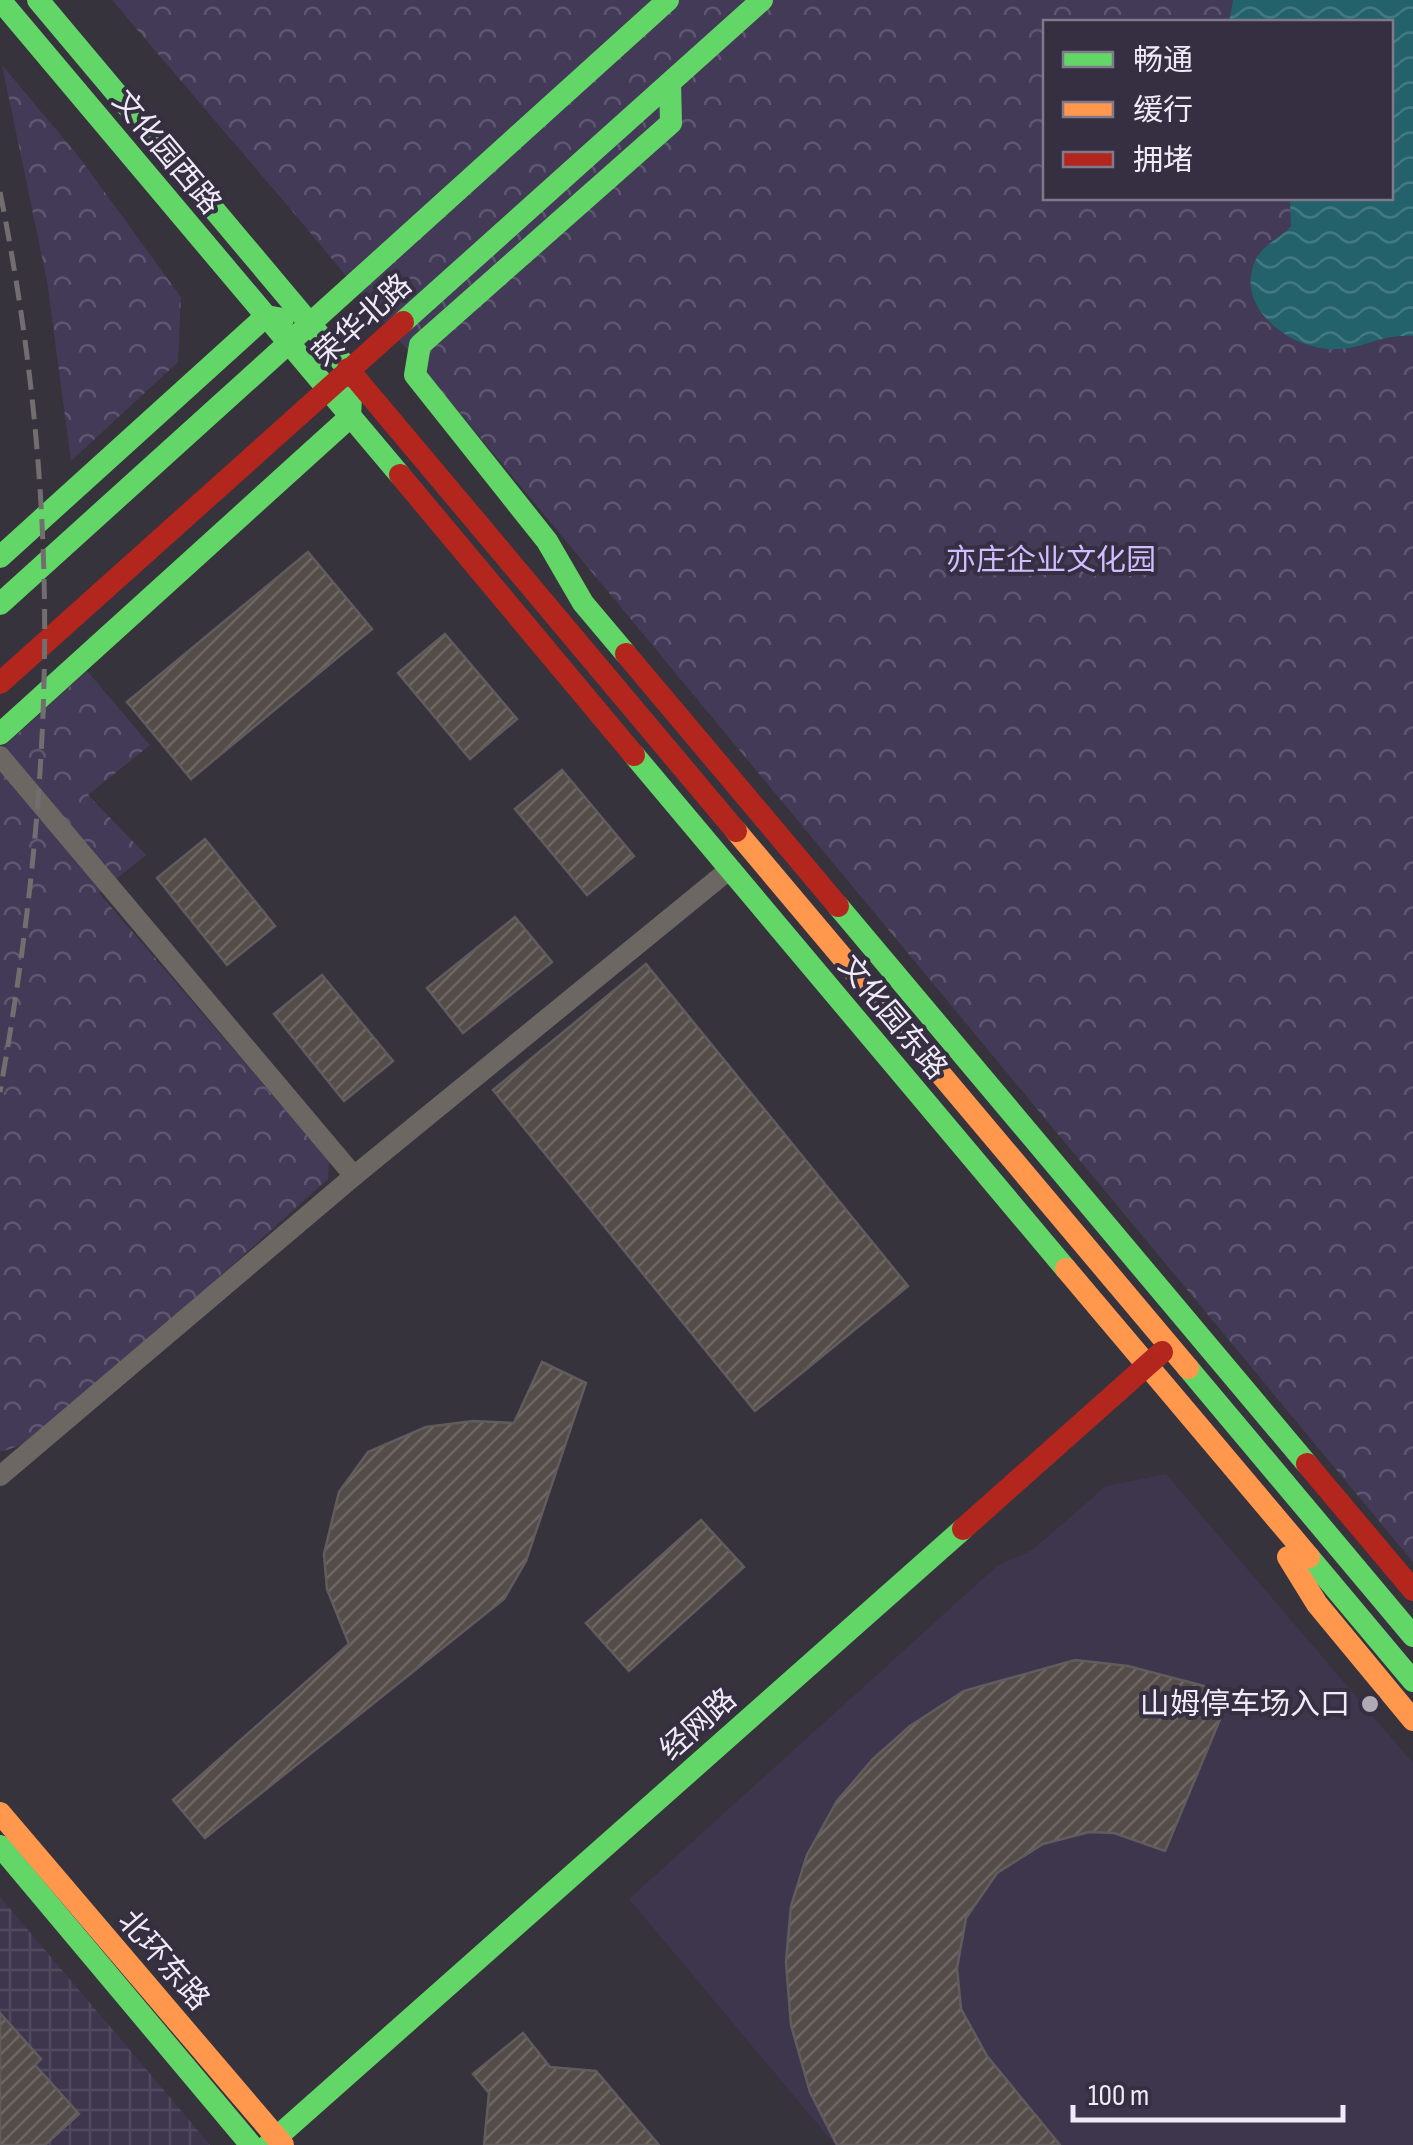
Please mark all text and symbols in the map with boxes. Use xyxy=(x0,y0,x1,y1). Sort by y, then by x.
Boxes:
legend xyxy=(1043,20,1393,200)
text: 畅通 xyxy=(1133,43,1193,79)
street label: 文化园西路 xyxy=(104,84,228,222)
text: 缓行 xyxy=(1133,93,1193,129)
text: 拥堵 xyxy=(1133,143,1193,179)
street label: 荣华北路 xyxy=(306,267,419,374)
park label: 亦庄企业文化园 xyxy=(946,543,1156,579)
street label: 文化园东路 xyxy=(830,949,954,1087)
street label: 经网路 xyxy=(653,1681,744,1768)
place label: 山姆停车场入口 xyxy=(1140,1687,1350,1723)
marker: 山姆停车场入口 xyxy=(1359,1693,1381,1715)
street label: 北环东路 xyxy=(110,1904,216,2018)
scale bar xyxy=(1073,2060,1343,2122)
text: 100 m xyxy=(1088,2078,1149,2114)

